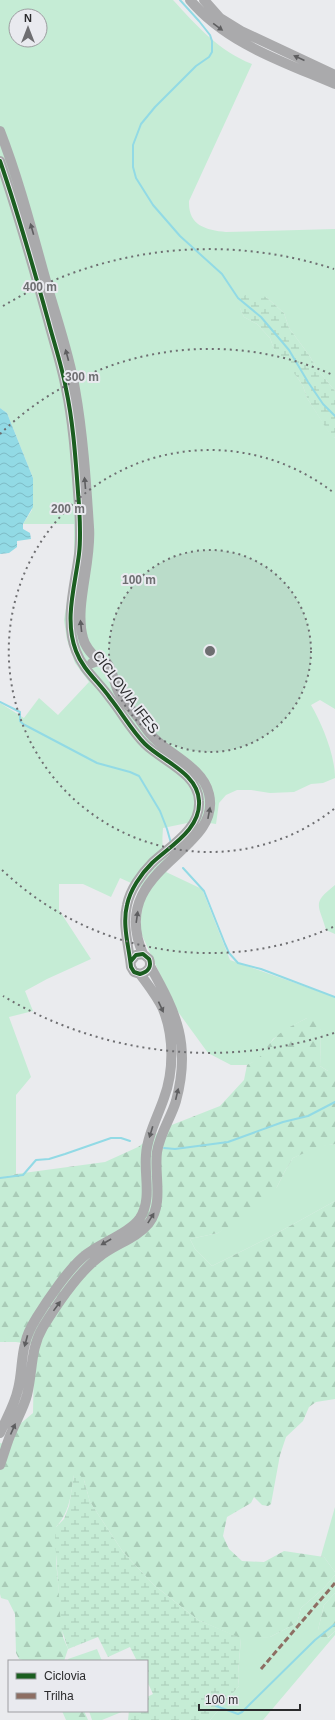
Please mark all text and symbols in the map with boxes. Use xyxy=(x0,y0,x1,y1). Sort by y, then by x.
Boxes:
north arrow xyxy=(8,8,48,48)
text: N xyxy=(24,12,32,24)
one-way arrow xyxy=(213,23,224,31)
one-way arrow xyxy=(294,55,305,61)
one-way arrow xyxy=(28,223,34,236)
text: 400 m xyxy=(23,280,57,294)
one-way arrow xyxy=(64,348,70,360)
text: 300 m xyxy=(65,370,99,384)
one-way arrow xyxy=(82,477,89,489)
text: 200 m xyxy=(51,502,85,516)
text: 100 m xyxy=(122,573,156,587)
one-way arrow xyxy=(78,620,84,632)
centre of rings xyxy=(203,644,217,658)
street label: CICLOVIA IFES xyxy=(90,647,162,737)
one-way arrow xyxy=(206,807,212,819)
one-way arrow xyxy=(134,910,140,923)
one-way arrow xyxy=(158,1001,164,1012)
one-way arrow xyxy=(175,1088,181,1100)
one-way arrow xyxy=(148,1126,154,1138)
one-way arrow xyxy=(147,1213,155,1224)
one-way arrow xyxy=(100,1238,112,1245)
one-way arrow xyxy=(53,1301,61,1311)
one-way arrow xyxy=(23,1335,29,1347)
one-way arrow xyxy=(10,1423,16,1434)
legend xyxy=(8,1660,148,1712)
text: Ciclovia xyxy=(44,1669,86,1683)
scale bar xyxy=(199,1686,300,1712)
text: Trilha xyxy=(44,1689,74,1703)
text: 100 m xyxy=(205,1693,238,1707)

